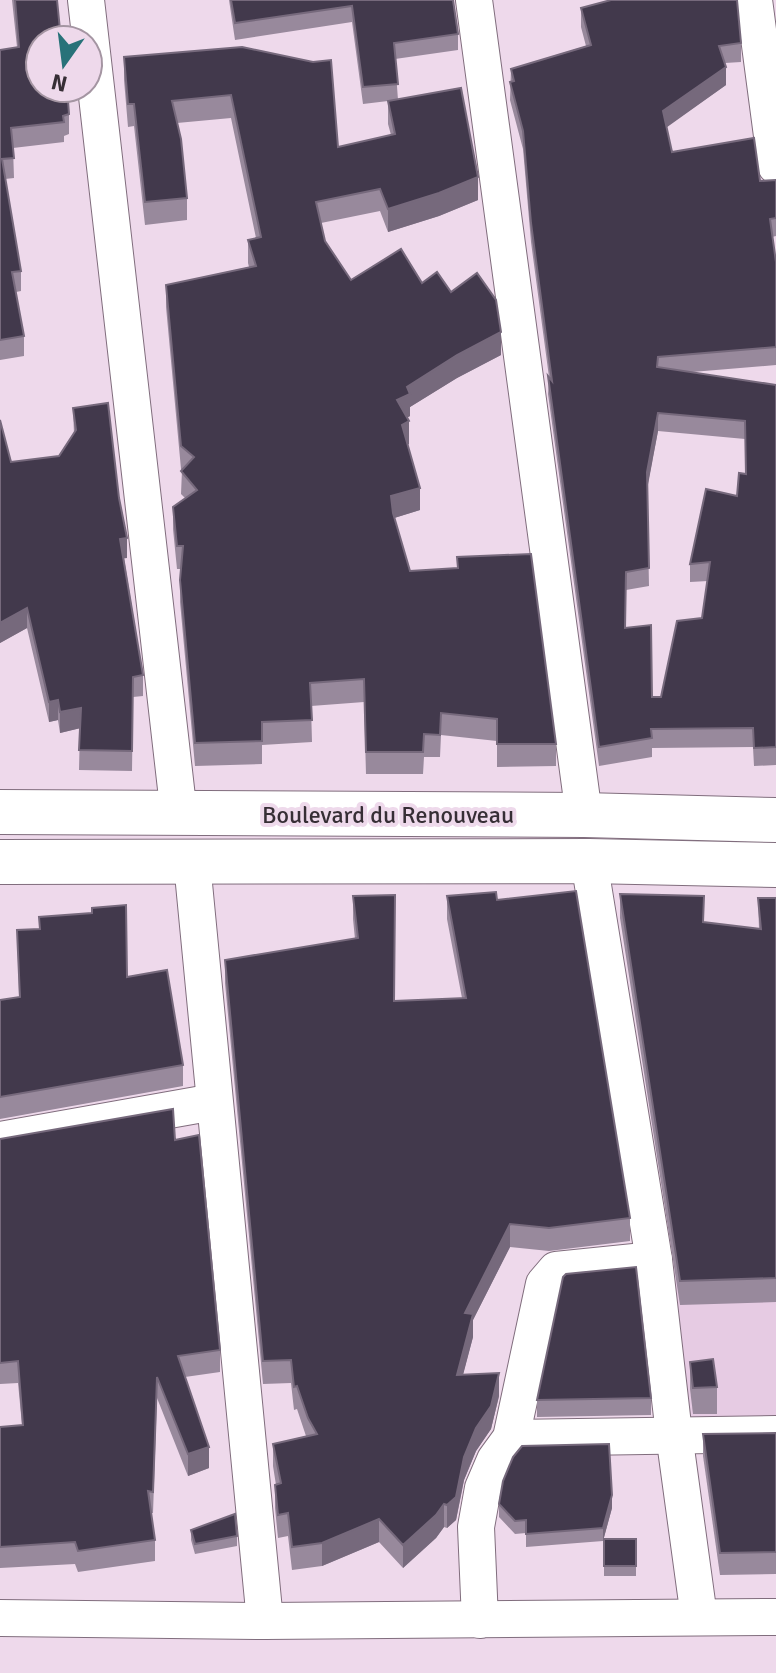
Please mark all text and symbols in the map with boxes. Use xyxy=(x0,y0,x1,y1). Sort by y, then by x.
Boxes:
north arrow xyxy=(24,24,104,104)
text: N xyxy=(49,68,70,98)
street label: Boulevard du Renouveau xyxy=(262,800,514,830)

